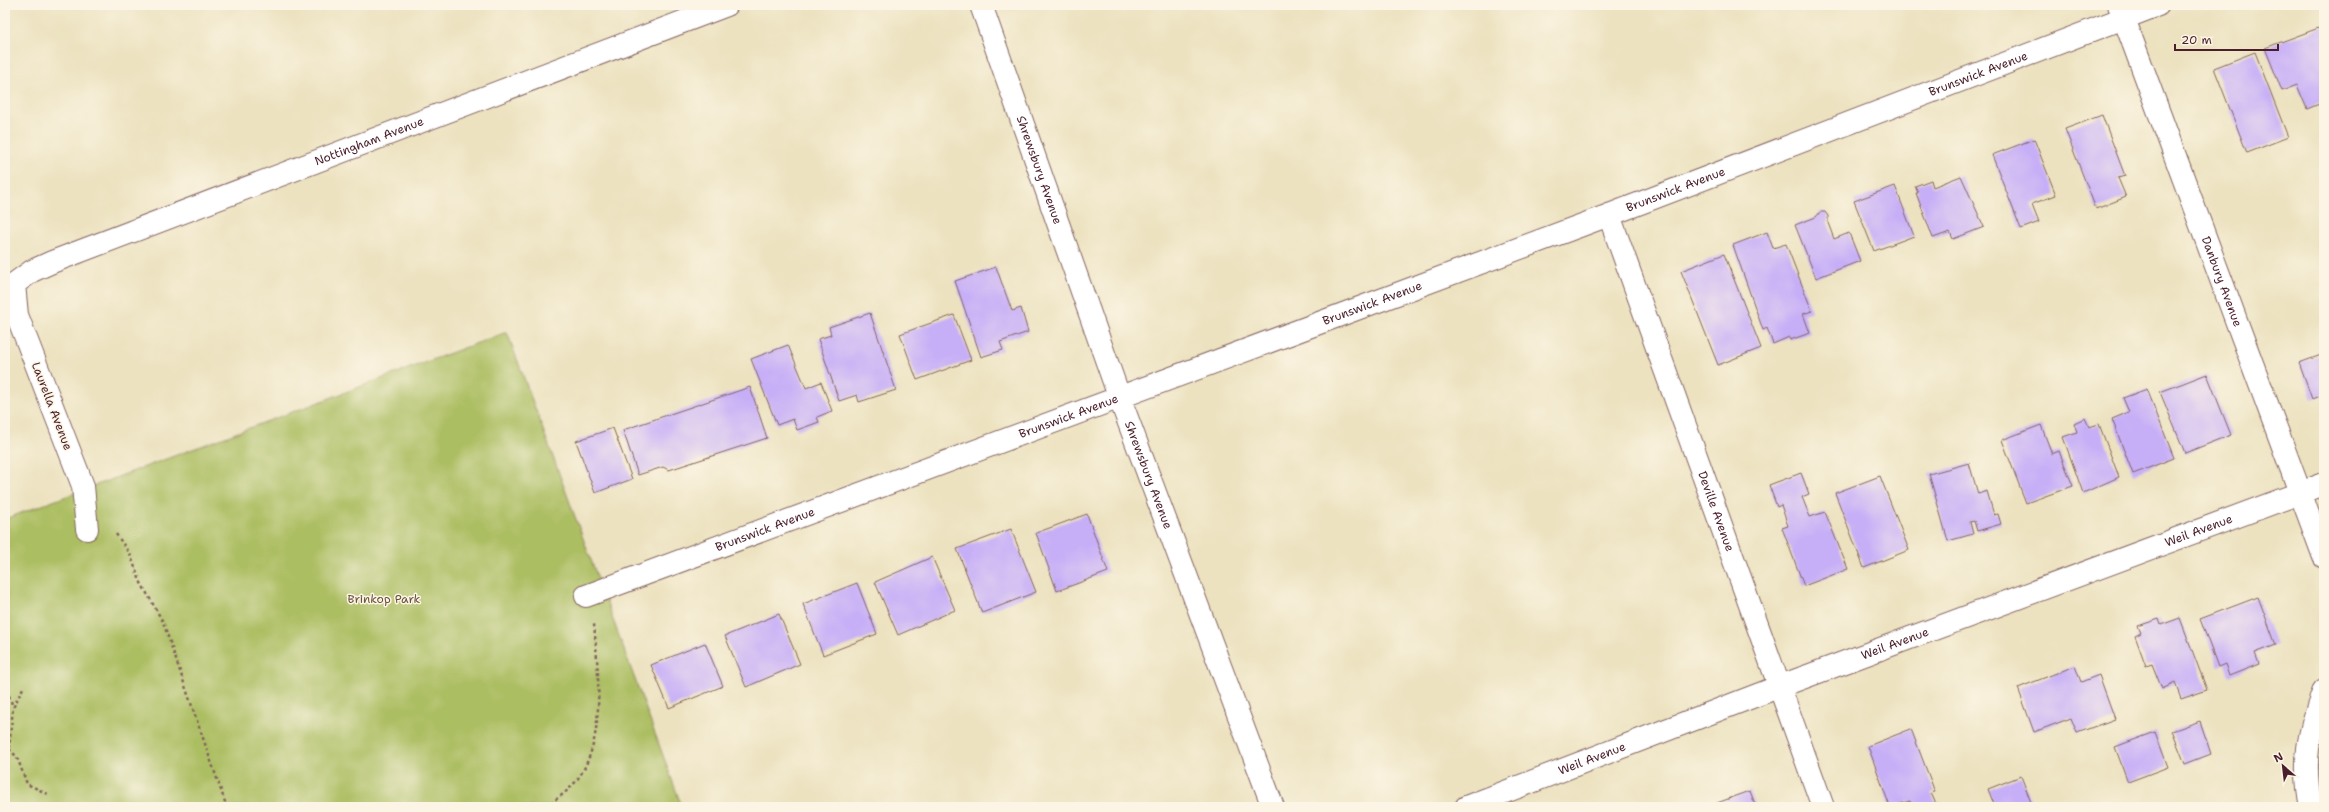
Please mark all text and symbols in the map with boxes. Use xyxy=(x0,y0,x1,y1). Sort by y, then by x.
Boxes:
scale bar xyxy=(2175,26,2278,52)
text: 20 m xyxy=(2181,32,2212,48)
street label: Brunswick Avenue xyxy=(1926,47,2030,100)
street label: Nottingham Avenue xyxy=(312,113,426,169)
street label: Shrewsbury Avenue xyxy=(1013,114,1066,227)
street label: Brunswick Avenue xyxy=(1624,163,1728,216)
street label: Danbury Avenue xyxy=(2198,234,2246,329)
street label: Brunswick Avenue xyxy=(1320,277,1424,329)
street label: Laurella Avenue xyxy=(28,360,76,453)
street label: Brunswick Avenue xyxy=(1017,390,1121,442)
street label: Shrewsbury Avenue xyxy=(1121,419,1176,532)
street label: Deville Avenue xyxy=(1694,469,1738,554)
street label: Brunswick Avenue xyxy=(713,503,817,555)
street label: Weil Avenue xyxy=(2162,511,2235,551)
park label: Brinkop Park xyxy=(347,591,421,607)
street label: Weil Avenue xyxy=(1859,624,1931,663)
street label: Weil Avenue xyxy=(1556,738,1628,779)
north arrow xyxy=(2263,746,2303,786)
text: N xyxy=(2271,749,2286,766)

